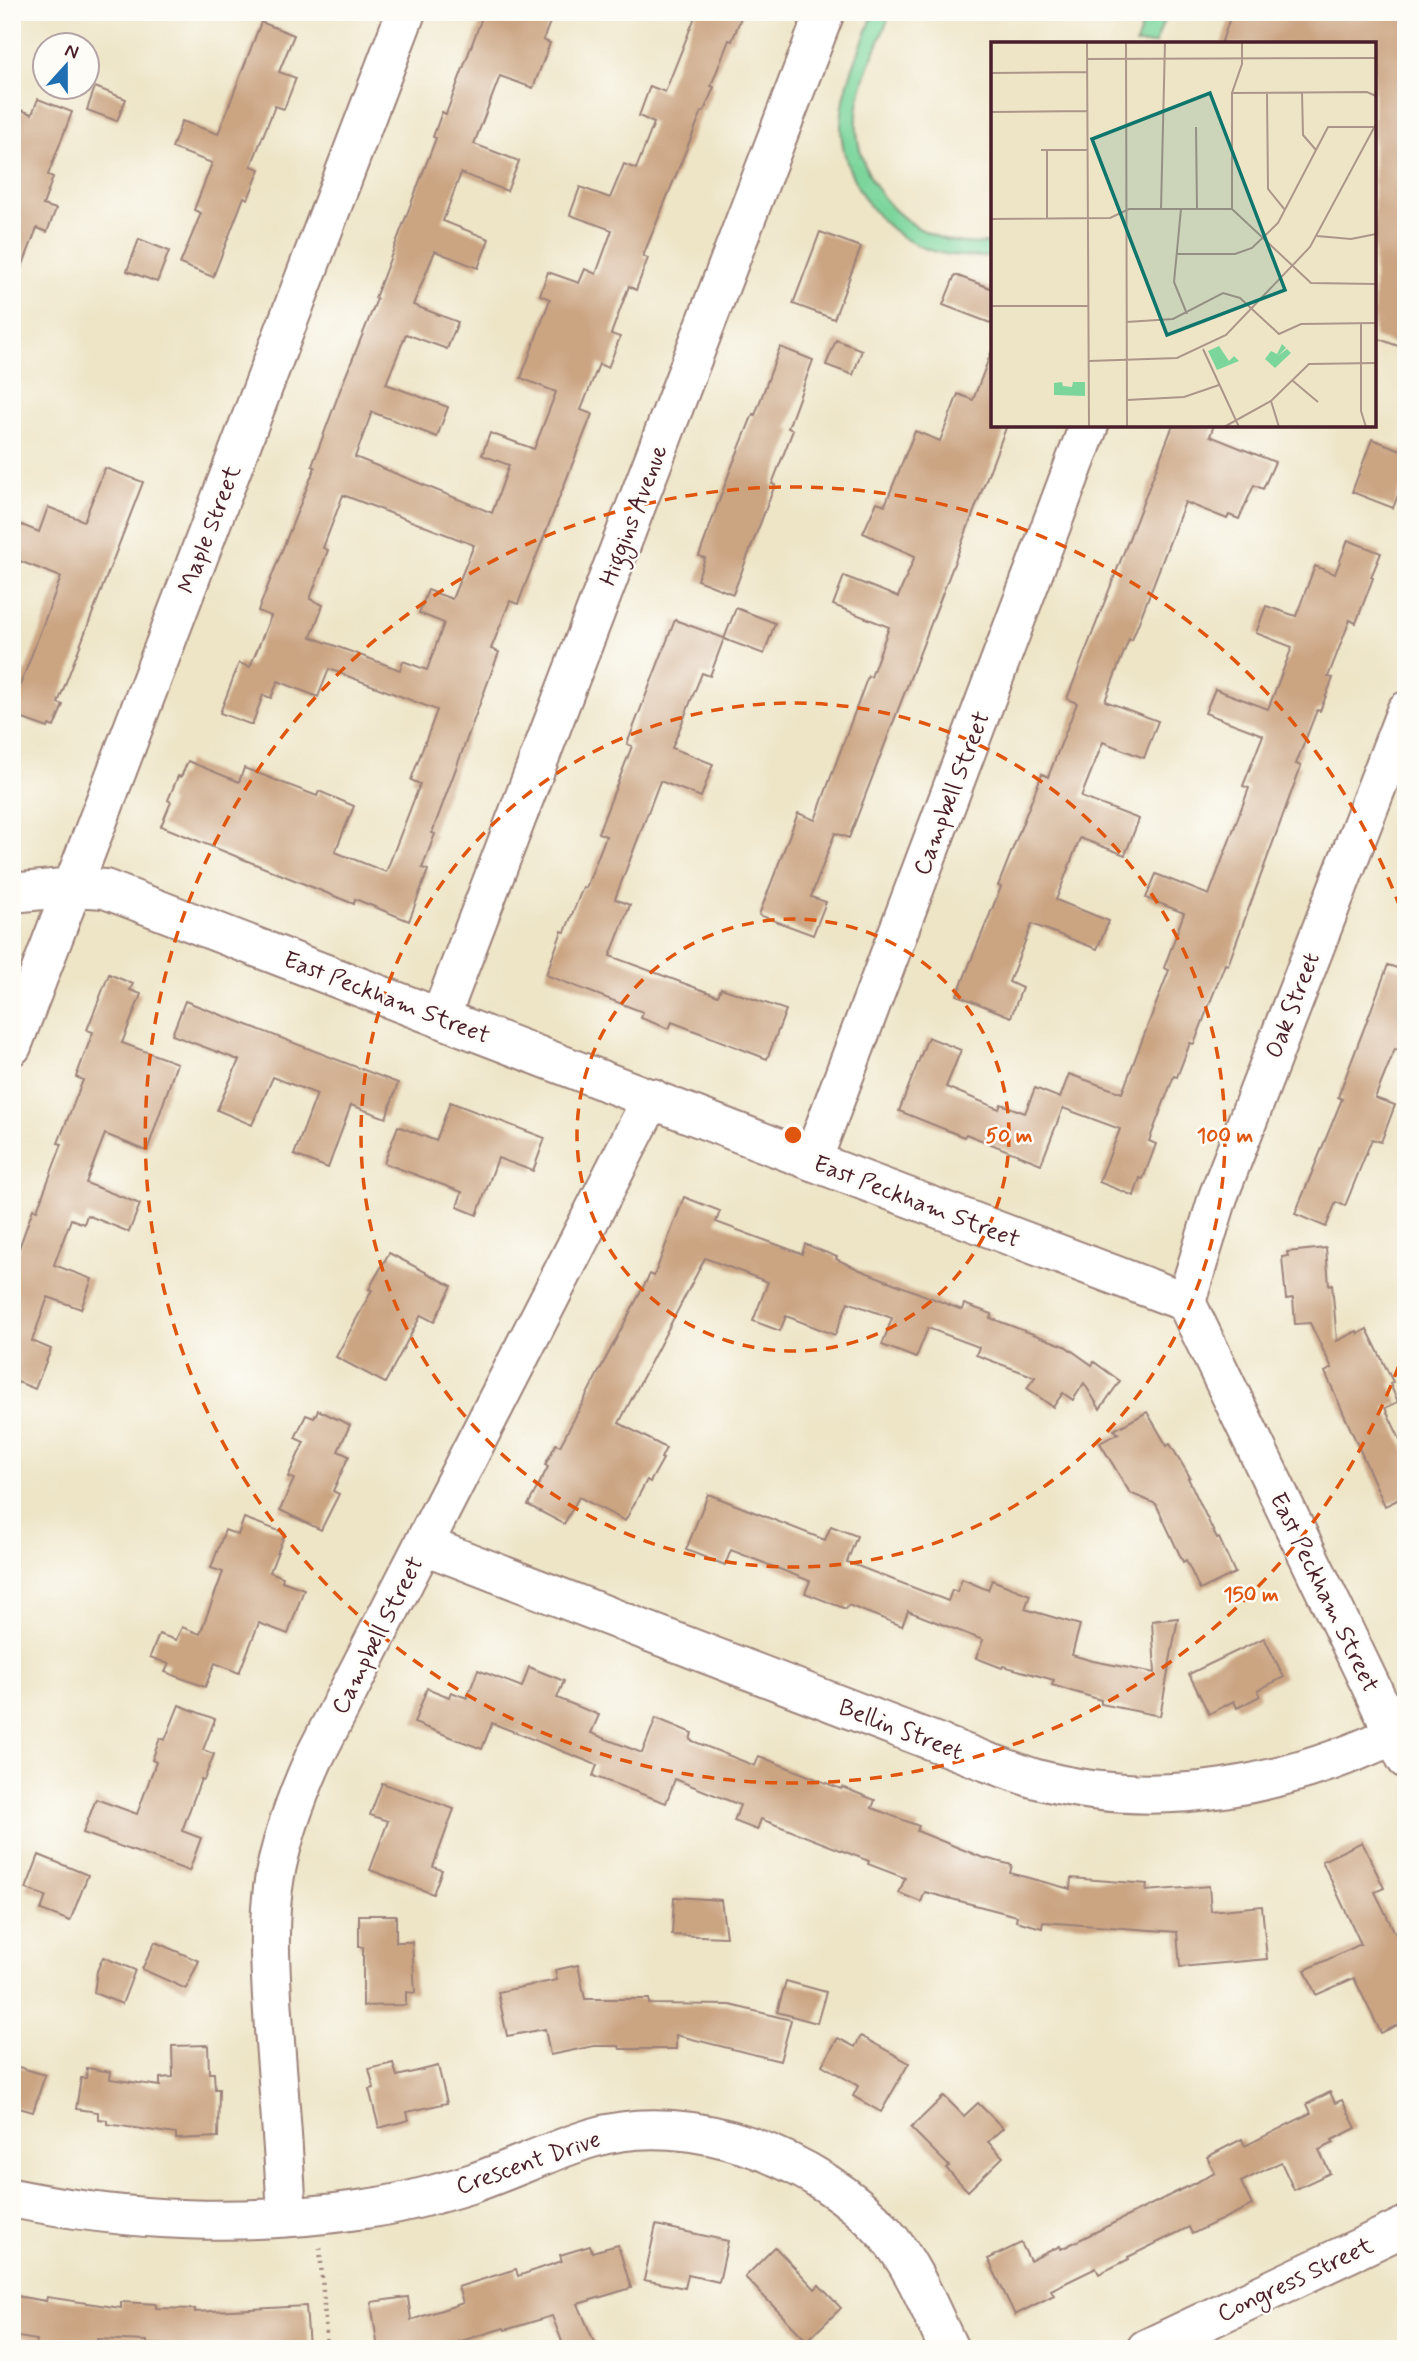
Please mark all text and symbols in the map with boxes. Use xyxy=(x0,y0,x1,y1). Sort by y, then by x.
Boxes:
north arrow xyxy=(32,32,102,102)
text: N xyxy=(61,38,82,65)
inset map xyxy=(991,42,1376,427)
street label: Higgins Avenue xyxy=(593,441,678,591)
street label: Maple Street xyxy=(172,461,249,598)
street label: Campbell Street xyxy=(907,707,998,880)
street label: East Peckham Street xyxy=(279,945,494,1052)
street label: Oak Street xyxy=(1259,948,1328,1063)
text: 50 m xyxy=(986,1122,1033,1150)
text: 100 m xyxy=(1197,1122,1253,1150)
centre of rings xyxy=(781,1123,805,1147)
street label: East Peckham Street xyxy=(809,1149,1024,1256)
street label: East Peckham Street xyxy=(1262,1488,1386,1698)
street label: Campbell Street xyxy=(325,1551,431,1720)
text: 150 m xyxy=(1223,1581,1279,1609)
street label: Bellin Street xyxy=(834,1693,967,1768)
street label: Crescent Drive xyxy=(452,2124,605,2203)
street label: Congress Street xyxy=(1213,2231,1380,2332)

